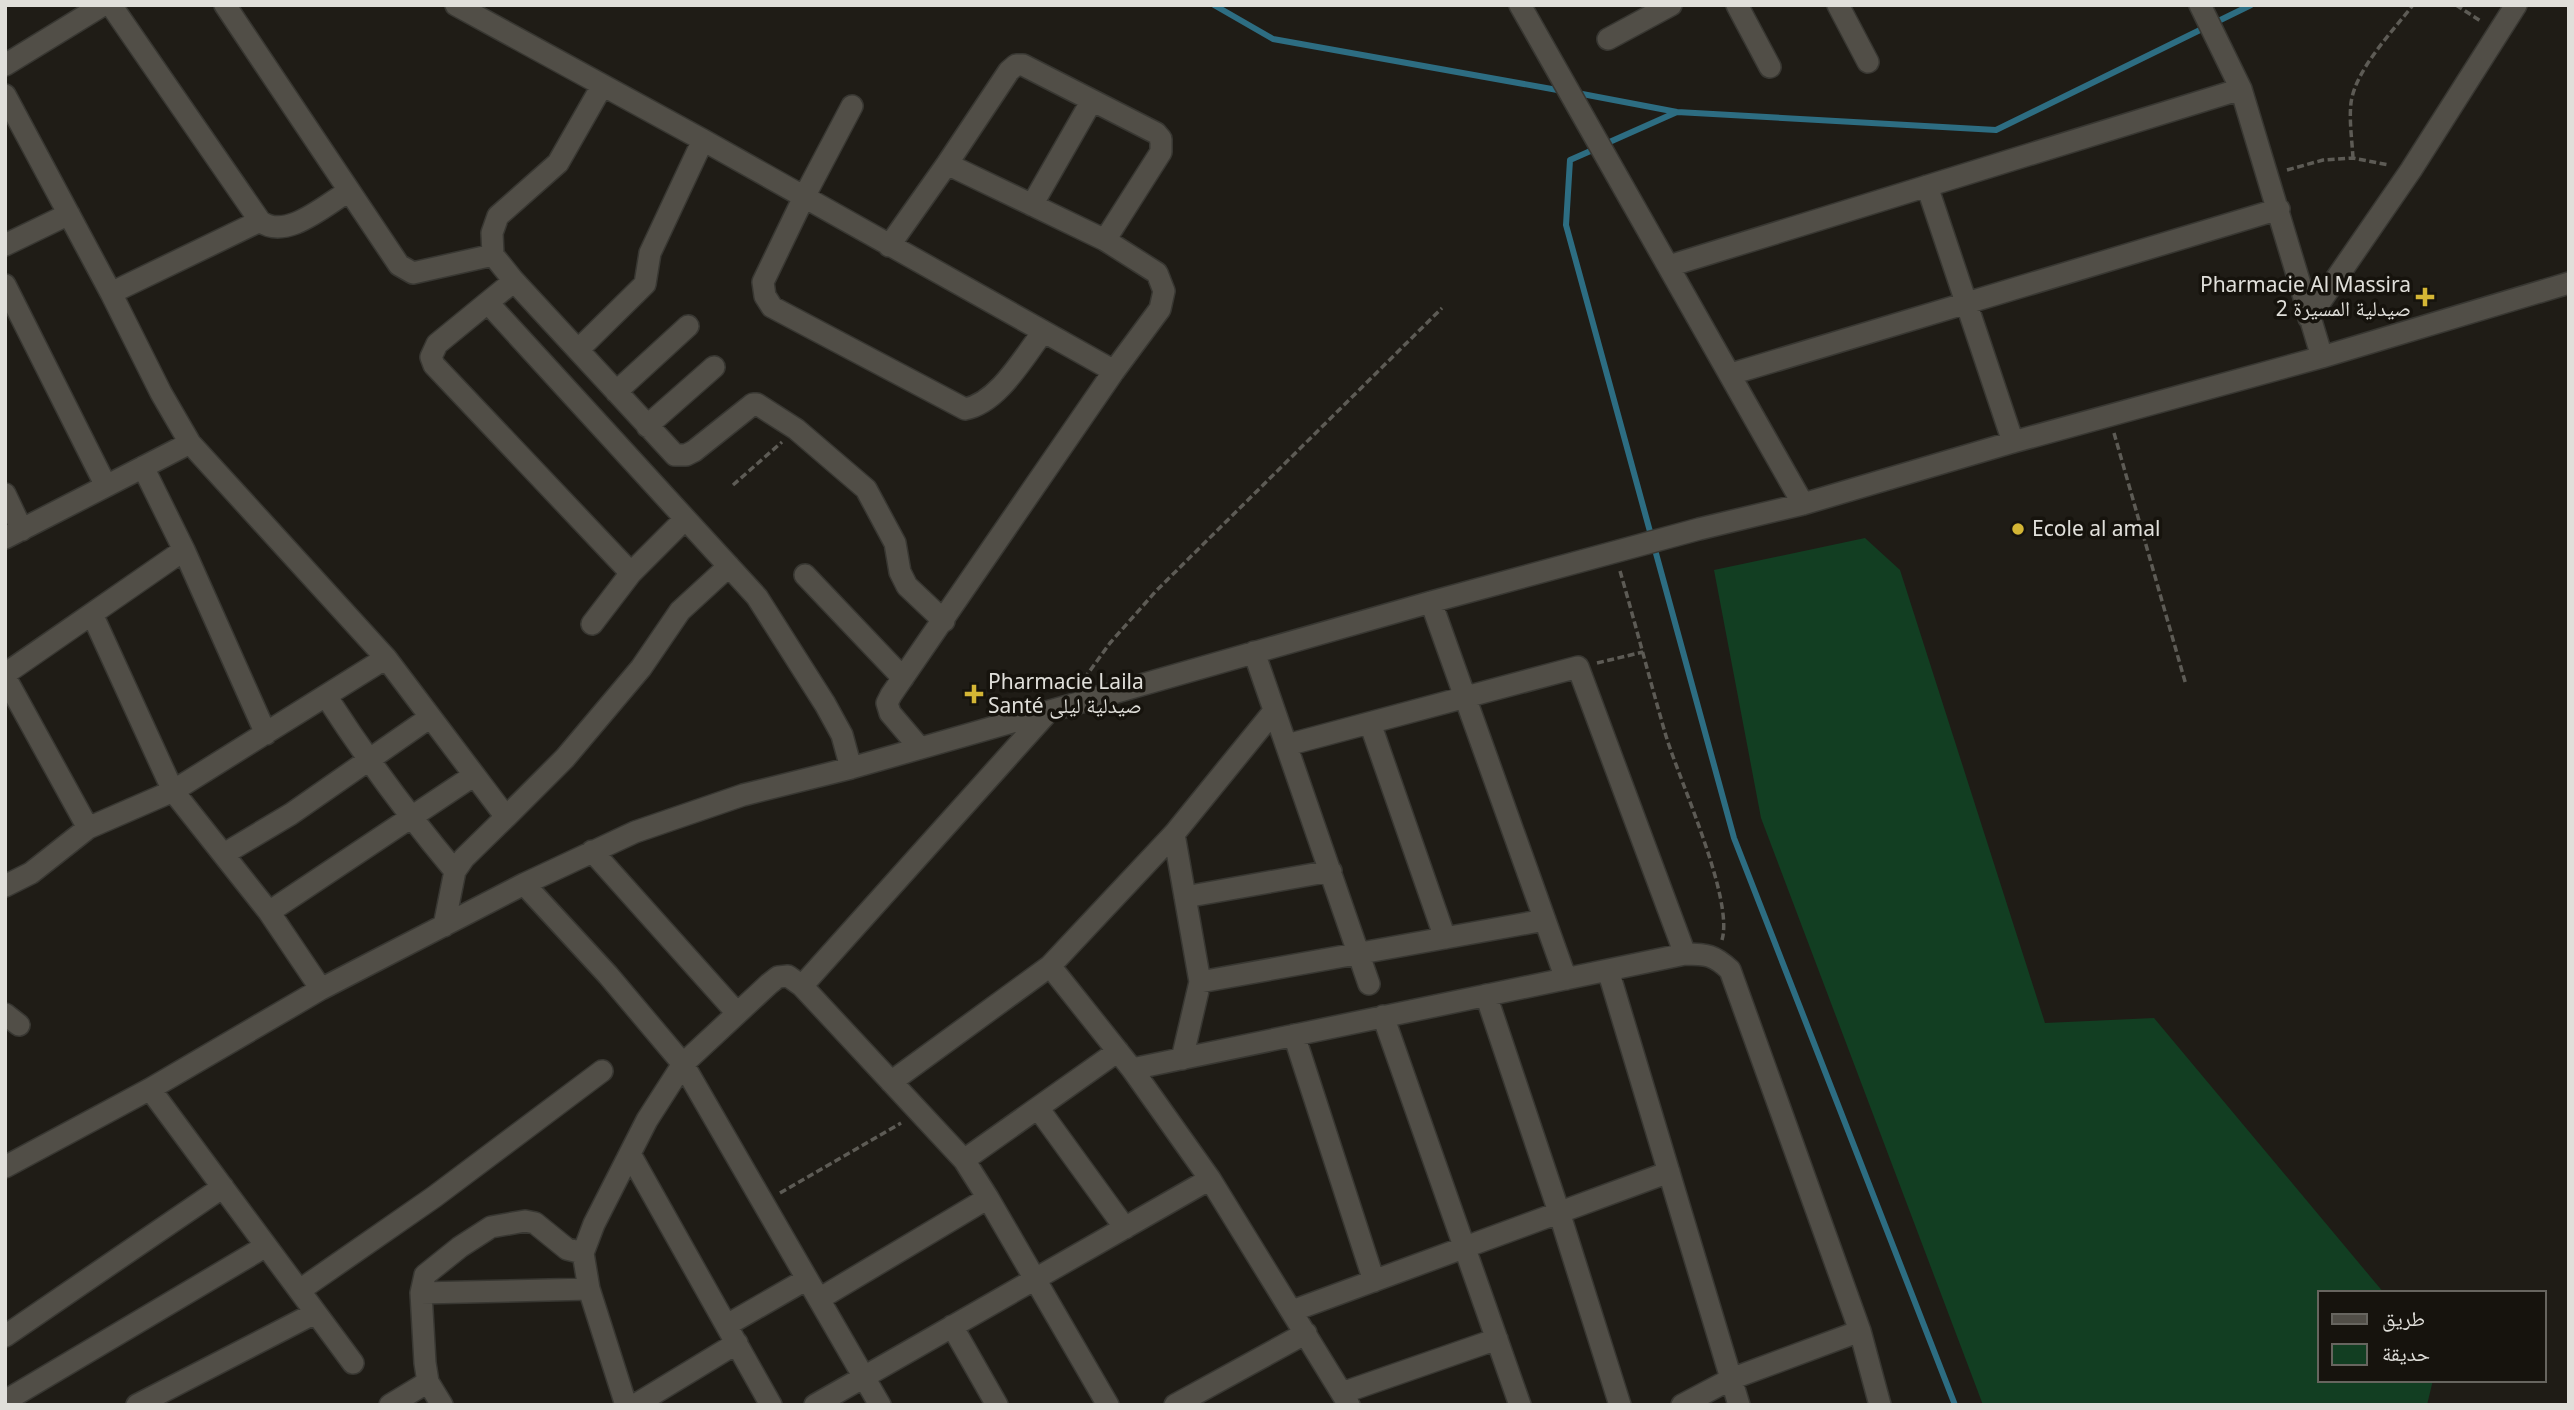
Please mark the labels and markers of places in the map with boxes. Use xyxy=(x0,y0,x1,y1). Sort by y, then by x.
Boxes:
place label: Pharmacie Al Massira 2 صيدلية المسيرة xyxy=(2200,270,2411,322)
marker: Pharmacie Al Massira 2 صيدلية المسيرة xyxy=(2417,289,2433,305)
place label: Ecole al amal xyxy=(2032,514,2160,542)
marker: Ecole al amal xyxy=(2010,521,2026,537)
place label: Pharmacie Laila Santé صيدلية ليلى xyxy=(988,667,1144,719)
marker: Pharmacie Laila Santé صيدلية ليلى xyxy=(966,686,982,702)

